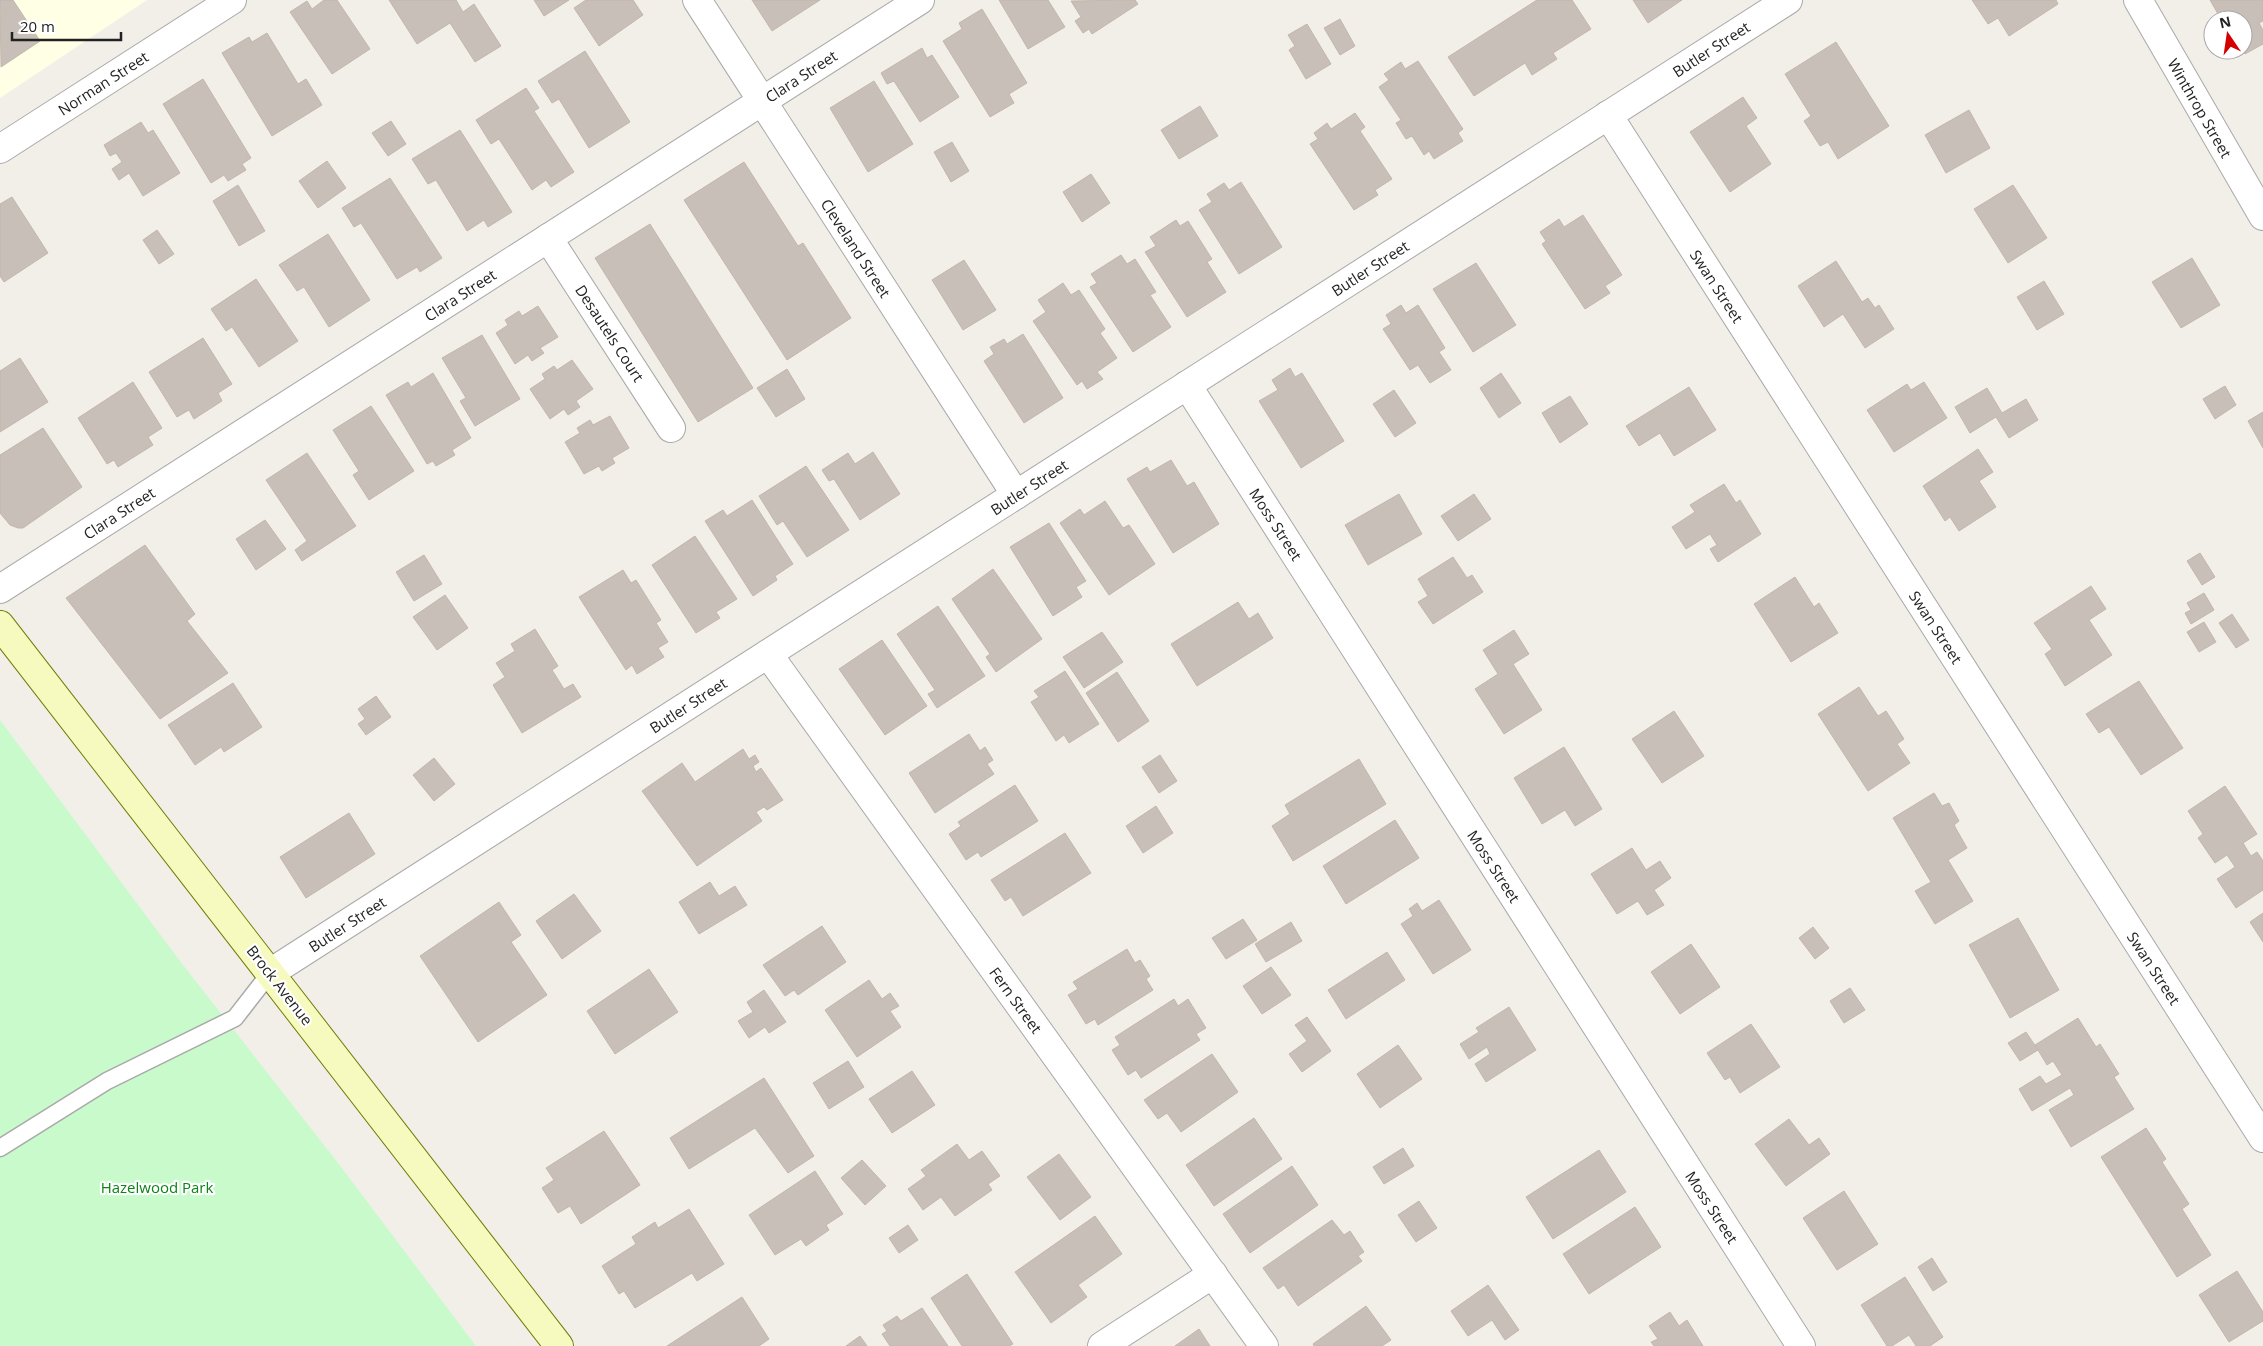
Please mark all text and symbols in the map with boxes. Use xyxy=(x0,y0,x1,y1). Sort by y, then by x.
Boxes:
scale bar xyxy=(12,10,121,42)
north arrow xyxy=(2203,10,2253,60)
text: N xyxy=(2217,11,2233,32)
text: 20 m xyxy=(20,16,55,36)
street label: Butler Street xyxy=(1668,17,1754,81)
street label: Clara Street xyxy=(761,45,841,107)
street label: Norman Street xyxy=(54,46,152,120)
street label: Winthrop Street xyxy=(2163,55,2237,161)
street label: Cleveland Street xyxy=(817,195,895,301)
street label: Butler Street xyxy=(1327,236,1413,300)
street label: Swan Street xyxy=(1686,246,1748,326)
street label: Clara Street xyxy=(420,264,500,326)
street label: Desautels Court xyxy=(571,281,649,385)
street label: Butler Street xyxy=(986,455,1072,519)
street label: Clara Street xyxy=(79,482,159,544)
street label: Moss Street xyxy=(1245,484,1307,564)
street label: Swan Street xyxy=(1905,587,1967,667)
street label: Butler Street xyxy=(645,673,731,737)
street label: Moss Street xyxy=(1463,826,1525,906)
street label: Butler Street xyxy=(304,892,390,956)
street label: Swan Street xyxy=(2123,928,2185,1008)
street label: Brock Avenue xyxy=(243,941,317,1029)
street label: Fern Street xyxy=(985,963,1047,1037)
street label: Moss Street xyxy=(1681,1167,1743,1247)
park label: Hazelwood Park xyxy=(101,1177,213,1197)

